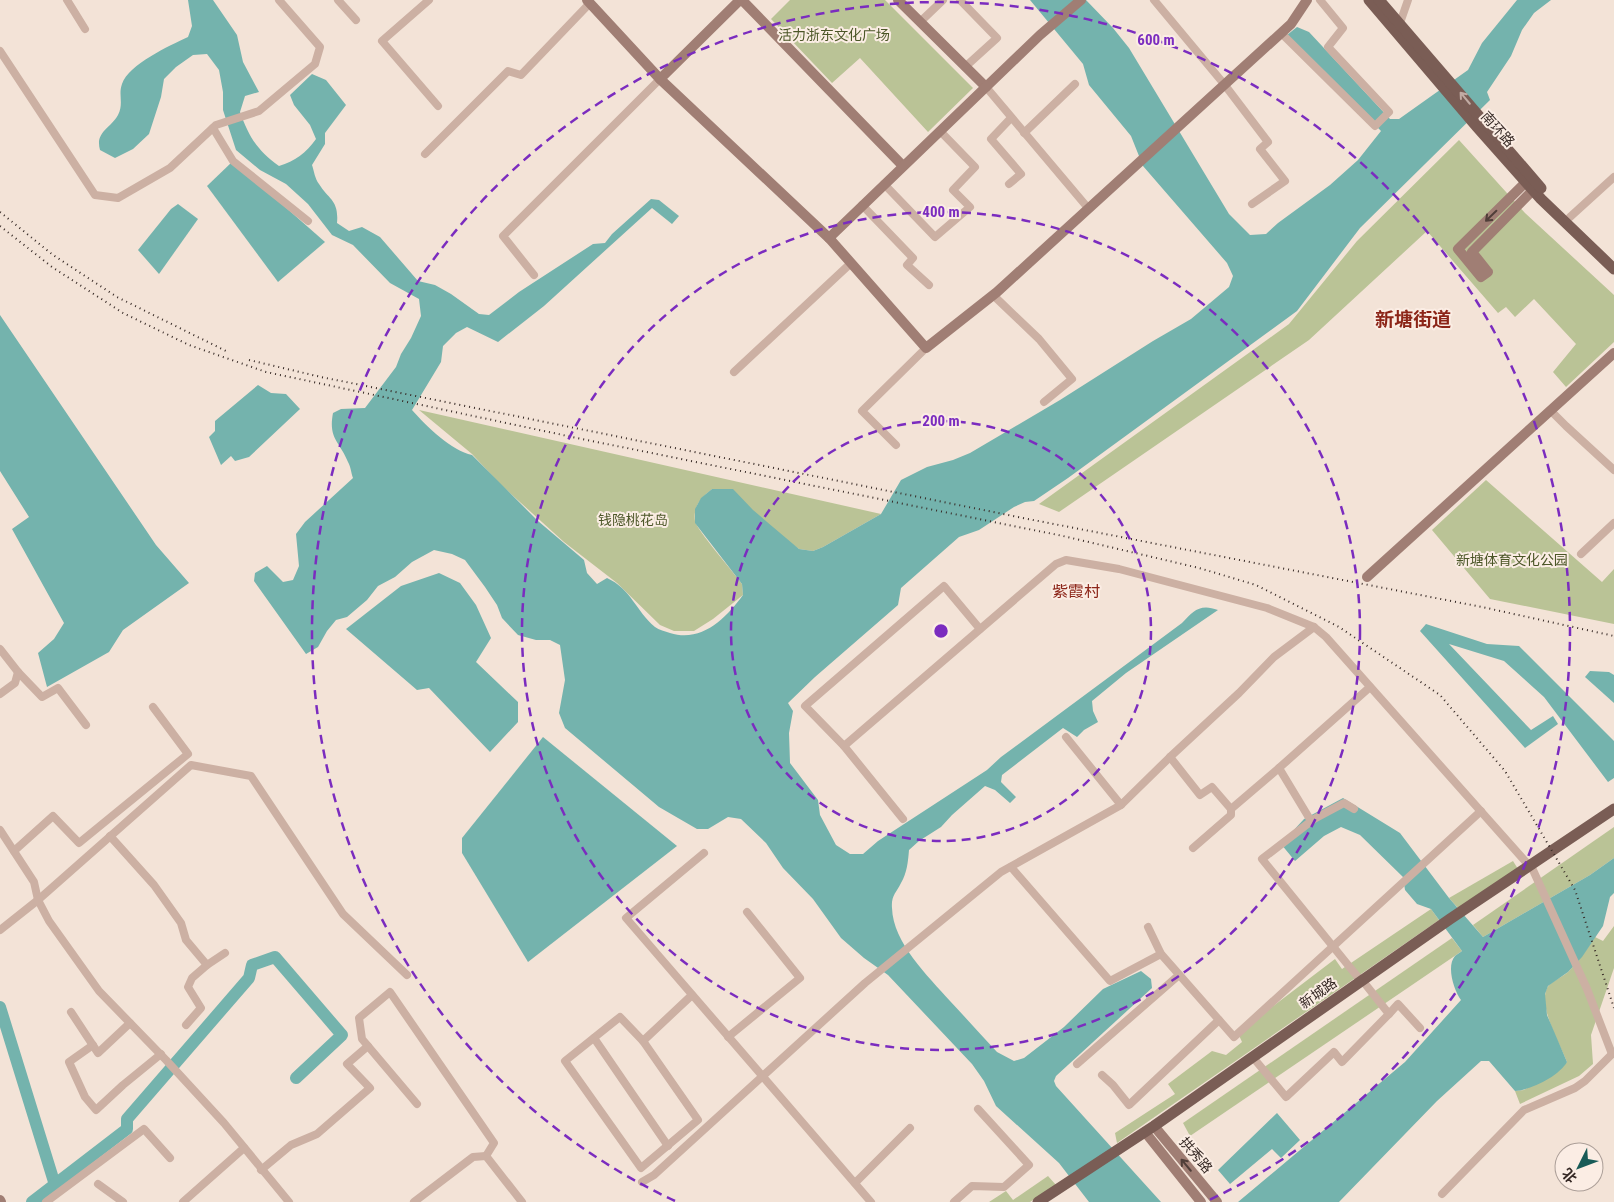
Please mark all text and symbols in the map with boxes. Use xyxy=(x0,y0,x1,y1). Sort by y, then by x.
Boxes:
park label: 活力浙东文化广场 xyxy=(778,27,890,43)
text: 600 m xyxy=(1137,31,1175,49)
one-way arrow xyxy=(1460,92,1471,105)
street label: 南环路 xyxy=(1478,108,1518,150)
text: 400 m xyxy=(922,203,960,221)
one-way arrow xyxy=(1485,210,1497,222)
district label: 新塘街道 xyxy=(1375,308,1451,331)
text: 200 m xyxy=(922,412,960,430)
park label: 钱隐桃花岛 xyxy=(598,512,668,528)
park label: 新塘体育文化公园 xyxy=(1456,552,1568,568)
district label: 紫霞村 xyxy=(1052,582,1100,601)
centre of rings xyxy=(932,622,950,640)
street label: 新城路 xyxy=(1296,974,1340,1012)
street label: 拱秀路 xyxy=(1176,1134,1216,1176)
north arrow xyxy=(1554,1142,1604,1192)
one-way arrow xyxy=(1180,1158,1191,1171)
text: 北 xyxy=(1559,1165,1580,1186)

